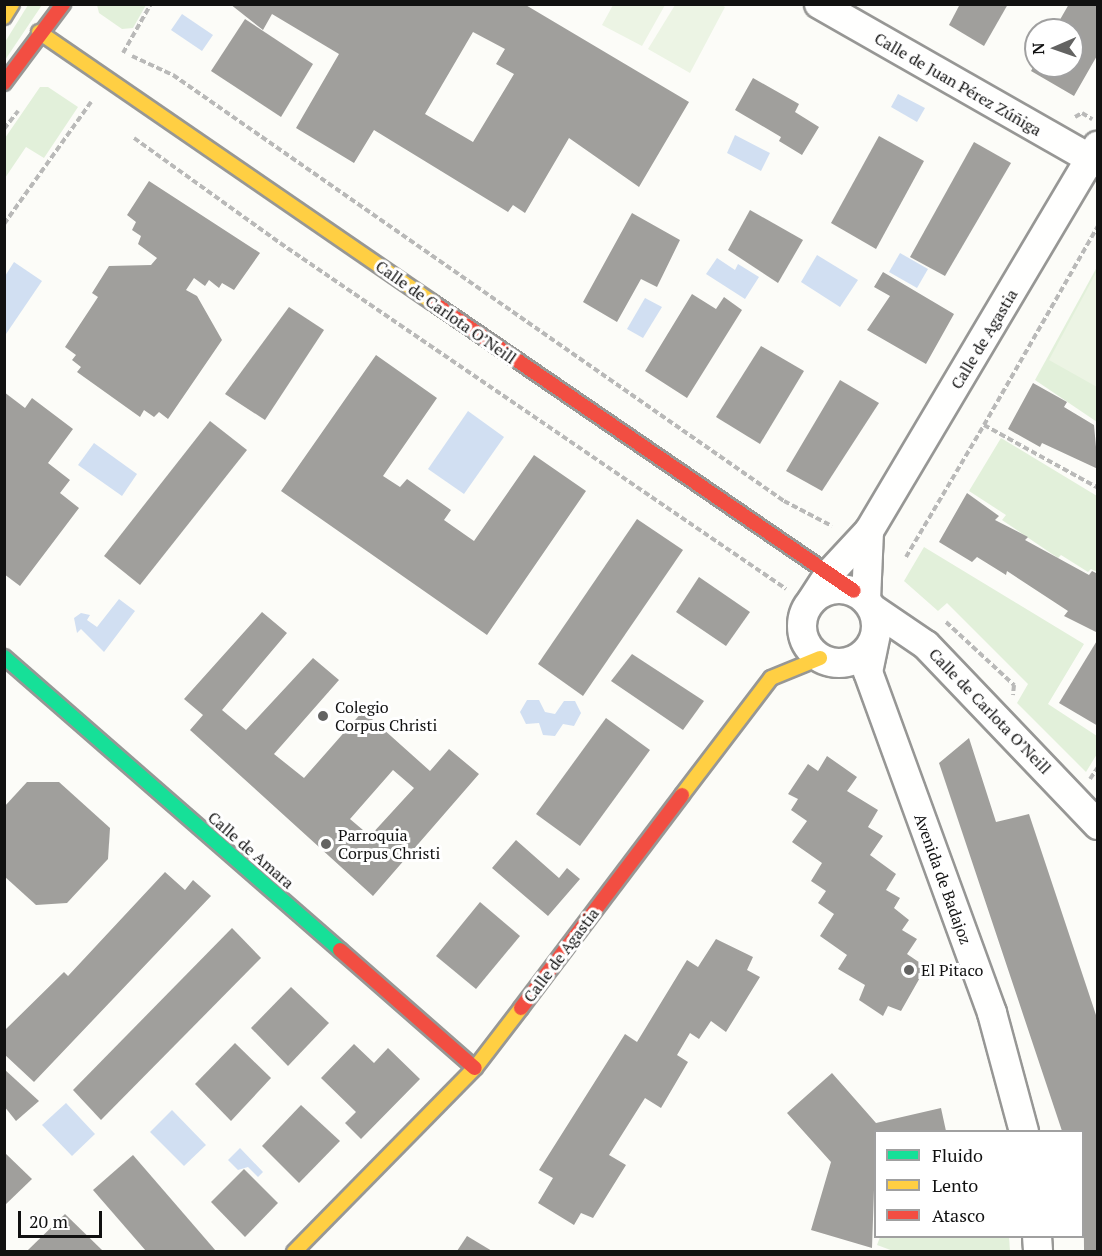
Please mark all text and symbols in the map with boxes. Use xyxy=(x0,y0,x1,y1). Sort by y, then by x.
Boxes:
north arrow xyxy=(1024,18,1084,78)
street label: Calle de Juan Pérez Zúñiga xyxy=(871,28,1045,140)
text: N xyxy=(1027,42,1049,55)
street label: Calle de Carlota O’Neill xyxy=(372,256,520,368)
street label: Calle de Agastia xyxy=(947,285,1021,393)
street label: Calle de Carlota O’Neill xyxy=(925,644,1055,778)
place label: Colegio Corpus Christi xyxy=(335,697,437,735)
marker: Colegio Corpus Christi xyxy=(316,709,330,723)
street label: Calle de Amara xyxy=(204,807,298,893)
street label: Avenida de Badajoz xyxy=(910,811,976,947)
place label: Parroquia Corpus Christi xyxy=(338,825,440,863)
marker: Parroquia Corpus Christi xyxy=(319,837,333,851)
street label: Calle de Agastia xyxy=(519,904,603,1006)
place label: El Pitaco xyxy=(921,960,983,980)
marker: El Pitaco xyxy=(902,963,916,977)
legend xyxy=(874,1130,1084,1238)
text: Fluido xyxy=(932,1143,983,1167)
text: Lento xyxy=(932,1173,978,1197)
scale bar xyxy=(21,1199,105,1237)
text: Atasco xyxy=(932,1203,985,1227)
text: 20 m xyxy=(29,1209,68,1233)

